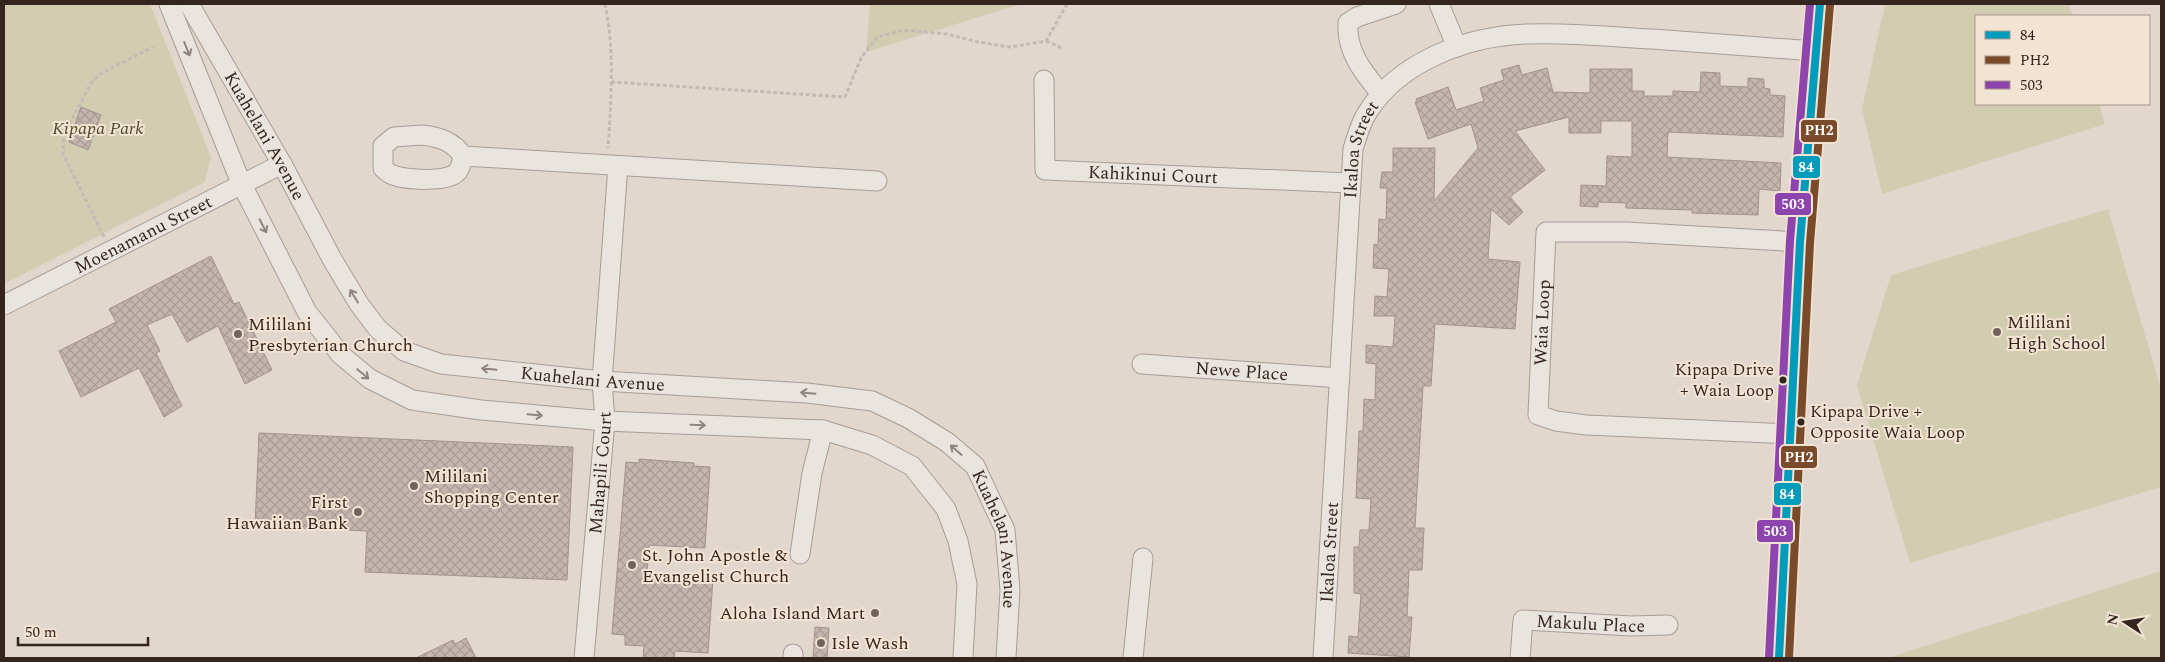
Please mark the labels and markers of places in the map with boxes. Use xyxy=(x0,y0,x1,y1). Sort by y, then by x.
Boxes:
place label: Mililani High School xyxy=(2007,309,2106,357)
place label: Mililani Presbyterian Church xyxy=(248,311,413,359)
marker: Mililani High School xyxy=(1991,326,2003,338)
marker: Mililani Presbyterian Church xyxy=(232,328,244,340)
place label: Kipapa Drive + Waia Loop xyxy=(1675,357,1774,404)
marker: Kipapa Drive + Waia Loop xyxy=(1778,375,1788,385)
place label: Kipapa Drive + Opposite Waia Loop xyxy=(1810,399,1965,446)
marker: Kipapa Drive + Opposite Waia Loop xyxy=(1796,417,1806,427)
place label: Mililani Shopping Center xyxy=(424,463,559,511)
marker: Mililani Shopping Center xyxy=(408,480,420,492)
place label: First Hawaiian Bank xyxy=(226,489,348,537)
marker: First Hawaiian Bank xyxy=(352,506,364,518)
place label: St. John Apostle & Evangelist Church xyxy=(642,542,789,590)
marker: St. John Apostle & Evangelist Church xyxy=(626,559,638,571)
place label: Aloha Island Mart xyxy=(719,600,865,627)
marker: Aloha Island Mart xyxy=(869,607,881,619)
place label: Isle Wash xyxy=(831,630,909,657)
marker: Isle Wash xyxy=(815,637,827,649)

